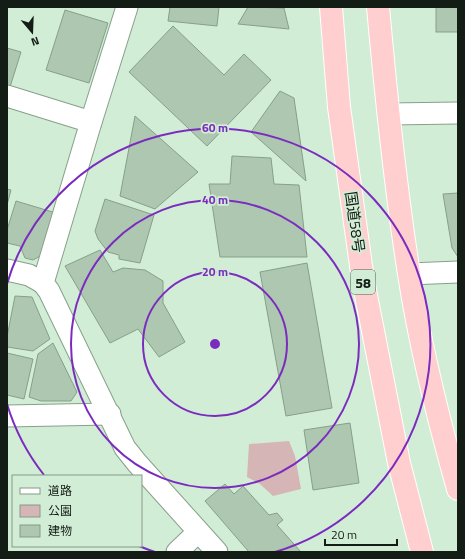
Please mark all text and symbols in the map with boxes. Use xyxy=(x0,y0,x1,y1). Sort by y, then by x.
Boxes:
north arrow xyxy=(12,12,52,52)
text: N xyxy=(29,33,41,50)
text: 60 m xyxy=(202,118,228,137)
text: 40 m xyxy=(202,190,228,209)
street label: 国道58号 xyxy=(339,190,371,254)
text: 20 m xyxy=(202,262,228,281)
road number: 58 xyxy=(351,270,375,294)
centre of rings xyxy=(208,337,222,351)
legend xyxy=(12,475,142,547)
text: 道路 xyxy=(48,481,72,500)
text: 公園 xyxy=(48,501,72,520)
text: 建物 xyxy=(48,521,72,540)
scale bar xyxy=(325,521,397,547)
text: 20 m xyxy=(331,525,357,544)

